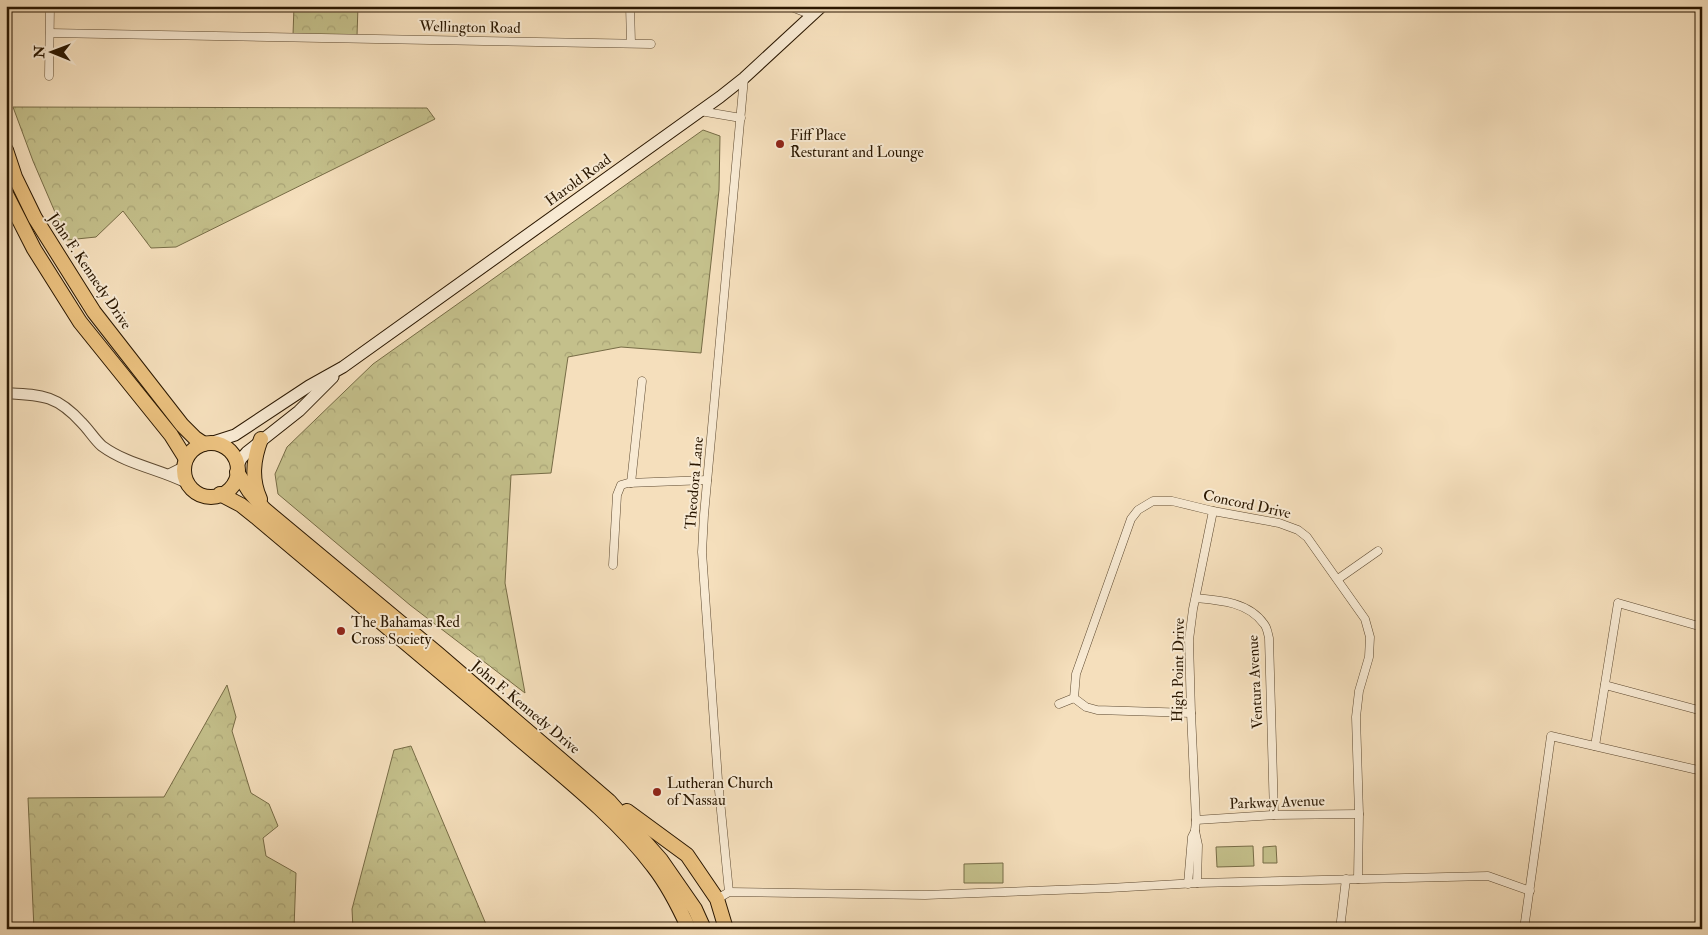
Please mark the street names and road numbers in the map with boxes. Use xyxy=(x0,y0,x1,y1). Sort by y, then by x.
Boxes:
street label: Wellington Road xyxy=(418,17,521,38)
street label: Harold Road xyxy=(542,150,615,211)
street label: John F. Kennedy Drive xyxy=(42,209,136,334)
street label: Theodora Lane xyxy=(681,436,708,530)
street label: Concord Drive xyxy=(1201,486,1293,523)
street label: High Point Drive xyxy=(1168,618,1189,722)
street label: Ventura Avenue xyxy=(1244,634,1267,730)
street label: John F. Kennedy Drive xyxy=(466,656,584,759)
street label: Parkway Avenue xyxy=(1229,791,1325,814)

